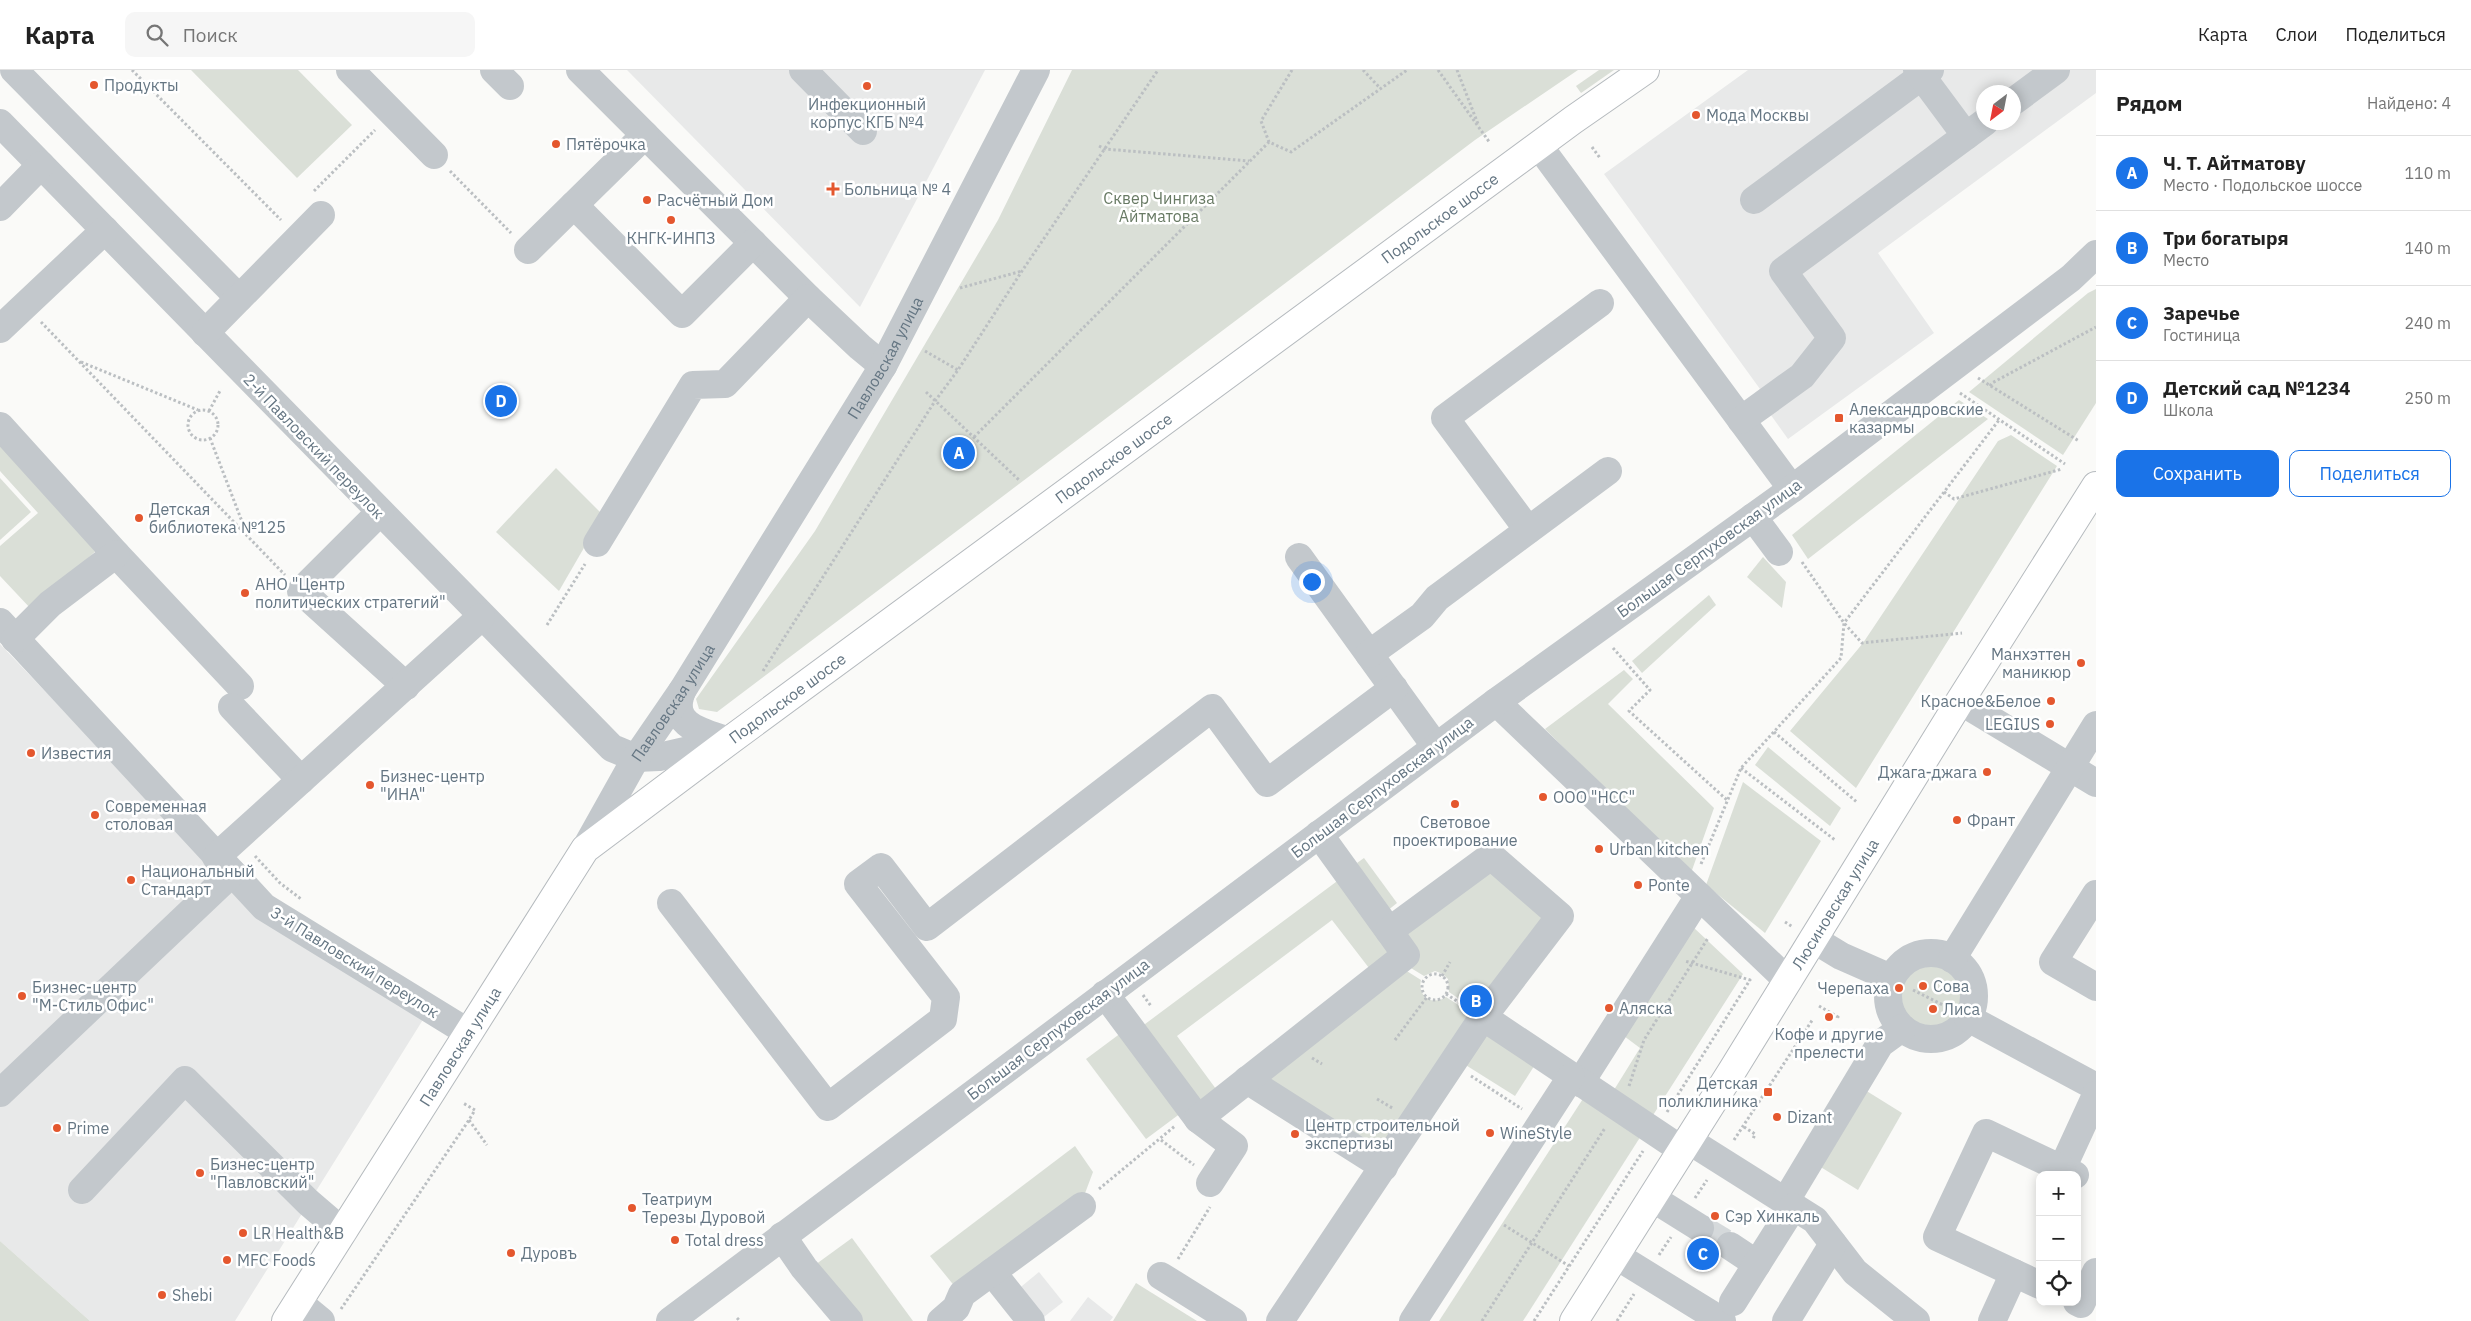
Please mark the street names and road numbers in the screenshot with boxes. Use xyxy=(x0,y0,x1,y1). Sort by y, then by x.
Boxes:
street label: Подольское шоссе xyxy=(1377,168,1502,268)
street label: Павловская улица xyxy=(843,293,927,423)
street label: 2-й Павловский переулок xyxy=(239,369,389,523)
street label: Подольское шоссе xyxy=(1051,408,1176,508)
street label: Большая Серпуховская улица xyxy=(1613,474,1805,622)
street label: Павловская улица xyxy=(627,639,719,765)
street label: Подольское шоссе xyxy=(725,648,850,748)
street label: Большая Серпуховская улица xyxy=(1287,712,1477,862)
street label: Люсиновская улица xyxy=(1787,834,1883,973)
street label: 3-й Павловский переулок xyxy=(267,902,443,1022)
street label: Большая Серпуховская улица xyxy=(963,954,1153,1104)
street label: Павловская улица xyxy=(415,983,505,1110)

